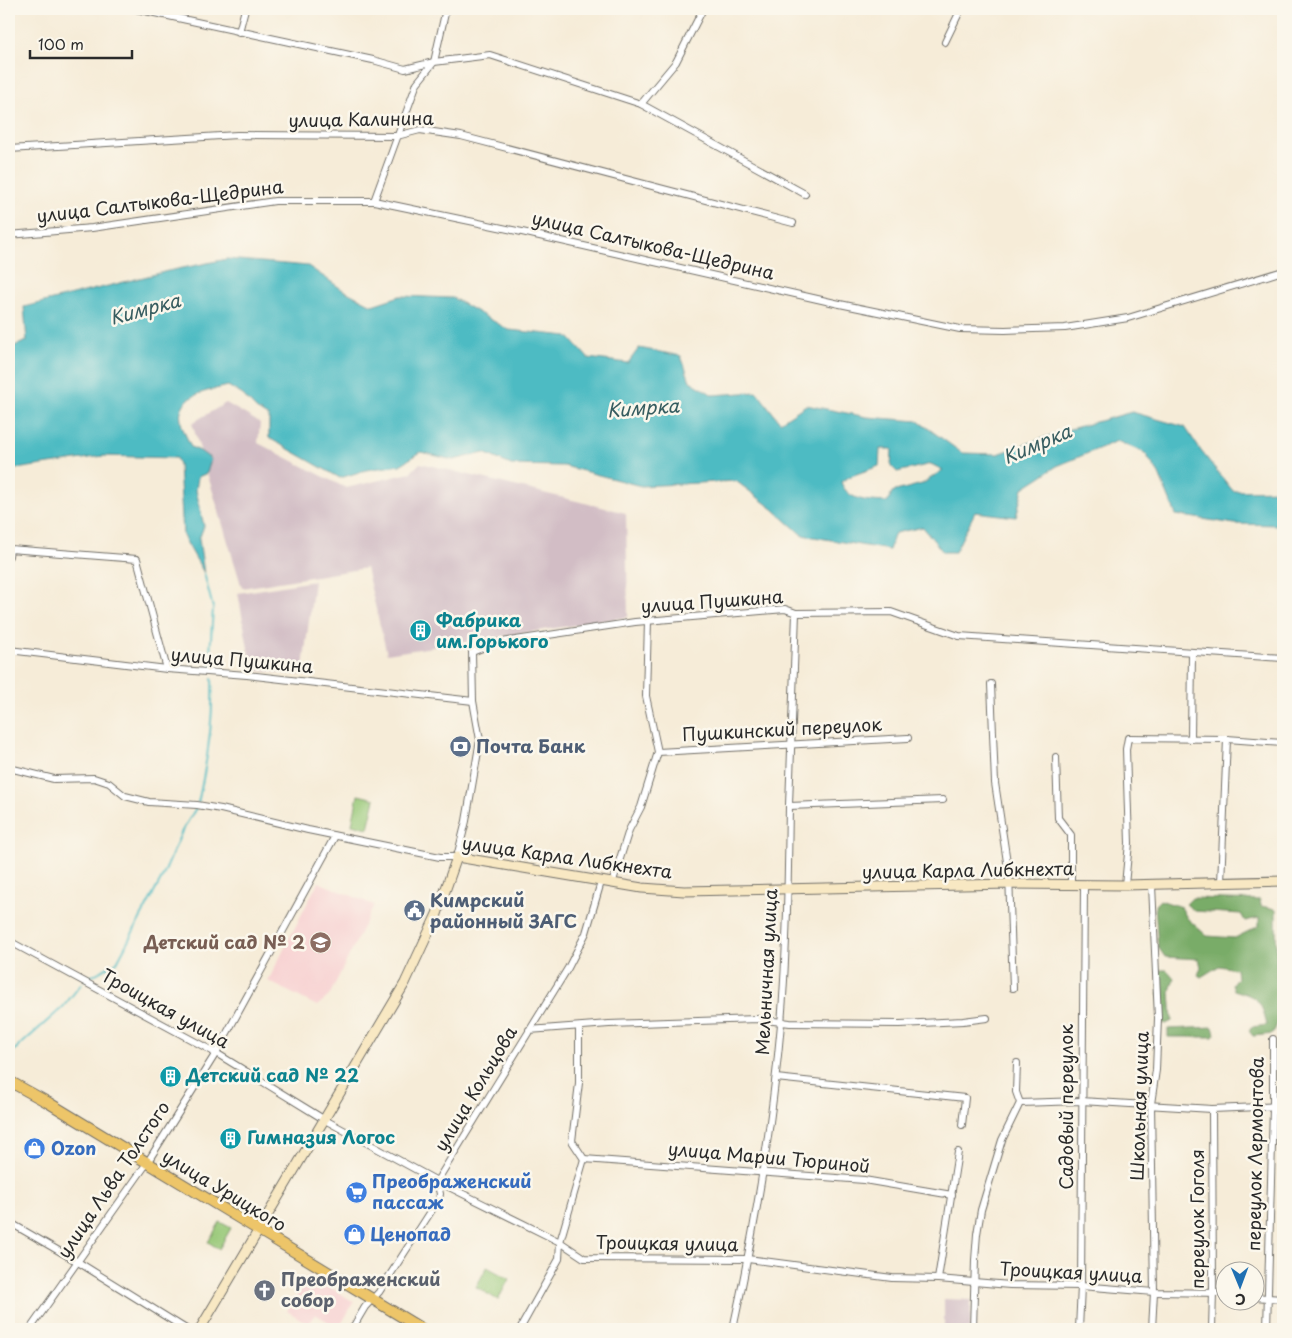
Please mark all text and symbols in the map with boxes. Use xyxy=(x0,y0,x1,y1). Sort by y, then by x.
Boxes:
scale bar xyxy=(30,28,132,60)
text: 100 m xyxy=(38,32,84,55)
street label: улица Калинина xyxy=(288,104,435,133)
street label: улица Салтыкова-Щедрина xyxy=(35,172,285,229)
street label: улица Салтыкова-Щедрина xyxy=(529,203,778,286)
water label: Кимрка xyxy=(106,285,184,331)
water label: Кимрка xyxy=(606,390,681,423)
water label: Кимрка xyxy=(998,416,1076,470)
street label: улица Пушкина xyxy=(640,582,785,619)
place label: Фабрика им.Горького xyxy=(436,606,549,654)
building icon: Фабрика им.Горького xyxy=(408,619,432,643)
street label: улица Пушкина xyxy=(170,640,315,679)
street label: Пушкинский переулок xyxy=(681,710,883,747)
place label: Почта Банк xyxy=(476,732,586,759)
bank icon: Почта Банк xyxy=(448,735,472,759)
street label: улица Карла Либкнехта xyxy=(460,828,675,885)
street label: улица Карла Либкнехта xyxy=(862,854,1075,885)
place label: Кимрский районный ЗАГС xyxy=(430,886,577,934)
street label: Мельничная улица xyxy=(748,887,783,1056)
public building icon: Кимрский районный ЗАГС xyxy=(402,899,426,923)
place label: Детский сад № 2 xyxy=(143,928,305,955)
school or university icon: Детский сад № 2 xyxy=(309,931,333,955)
street label: Троицкая улица xyxy=(97,961,235,1054)
street label: улица Кольцова xyxy=(427,1020,523,1156)
street label: Садовый переулок xyxy=(1052,1024,1079,1190)
street label: Школьная улица xyxy=(1122,1030,1155,1181)
street label: переулок Лермонтова xyxy=(1239,1056,1270,1251)
place label: Детский сад № 22 xyxy=(185,1061,359,1088)
building icon: Детский сад № 22 xyxy=(158,1064,182,1088)
street label: улица Льва Толстого xyxy=(50,1095,176,1263)
place label: Гимназия Логос xyxy=(247,1123,395,1150)
building icon: Гимназия Логос xyxy=(219,1126,243,1150)
place label: Ozon xyxy=(51,1134,96,1161)
street label: улица Марии Тюриной xyxy=(667,1134,871,1179)
shop icon: Ozon xyxy=(23,1137,47,1161)
street label: улица Урицкого xyxy=(157,1142,292,1238)
street label: переулок Гоголя xyxy=(1183,1149,1210,1289)
place label: Преображенский пассаж xyxy=(372,1167,532,1215)
supermarket icon: Преображенский пассаж xyxy=(344,1180,368,1204)
place label: Ценопад xyxy=(370,1220,451,1247)
shop icon: Ценопад xyxy=(342,1223,366,1247)
street label: Троицкая улица xyxy=(595,1228,739,1257)
street label: Троицкая улица xyxy=(999,1254,1144,1289)
north arrow xyxy=(1214,1260,1264,1310)
place label: Преображенский собор xyxy=(281,1265,441,1313)
church icon: Преображенский собор xyxy=(253,1278,277,1302)
text: С xyxy=(1235,1289,1246,1310)

